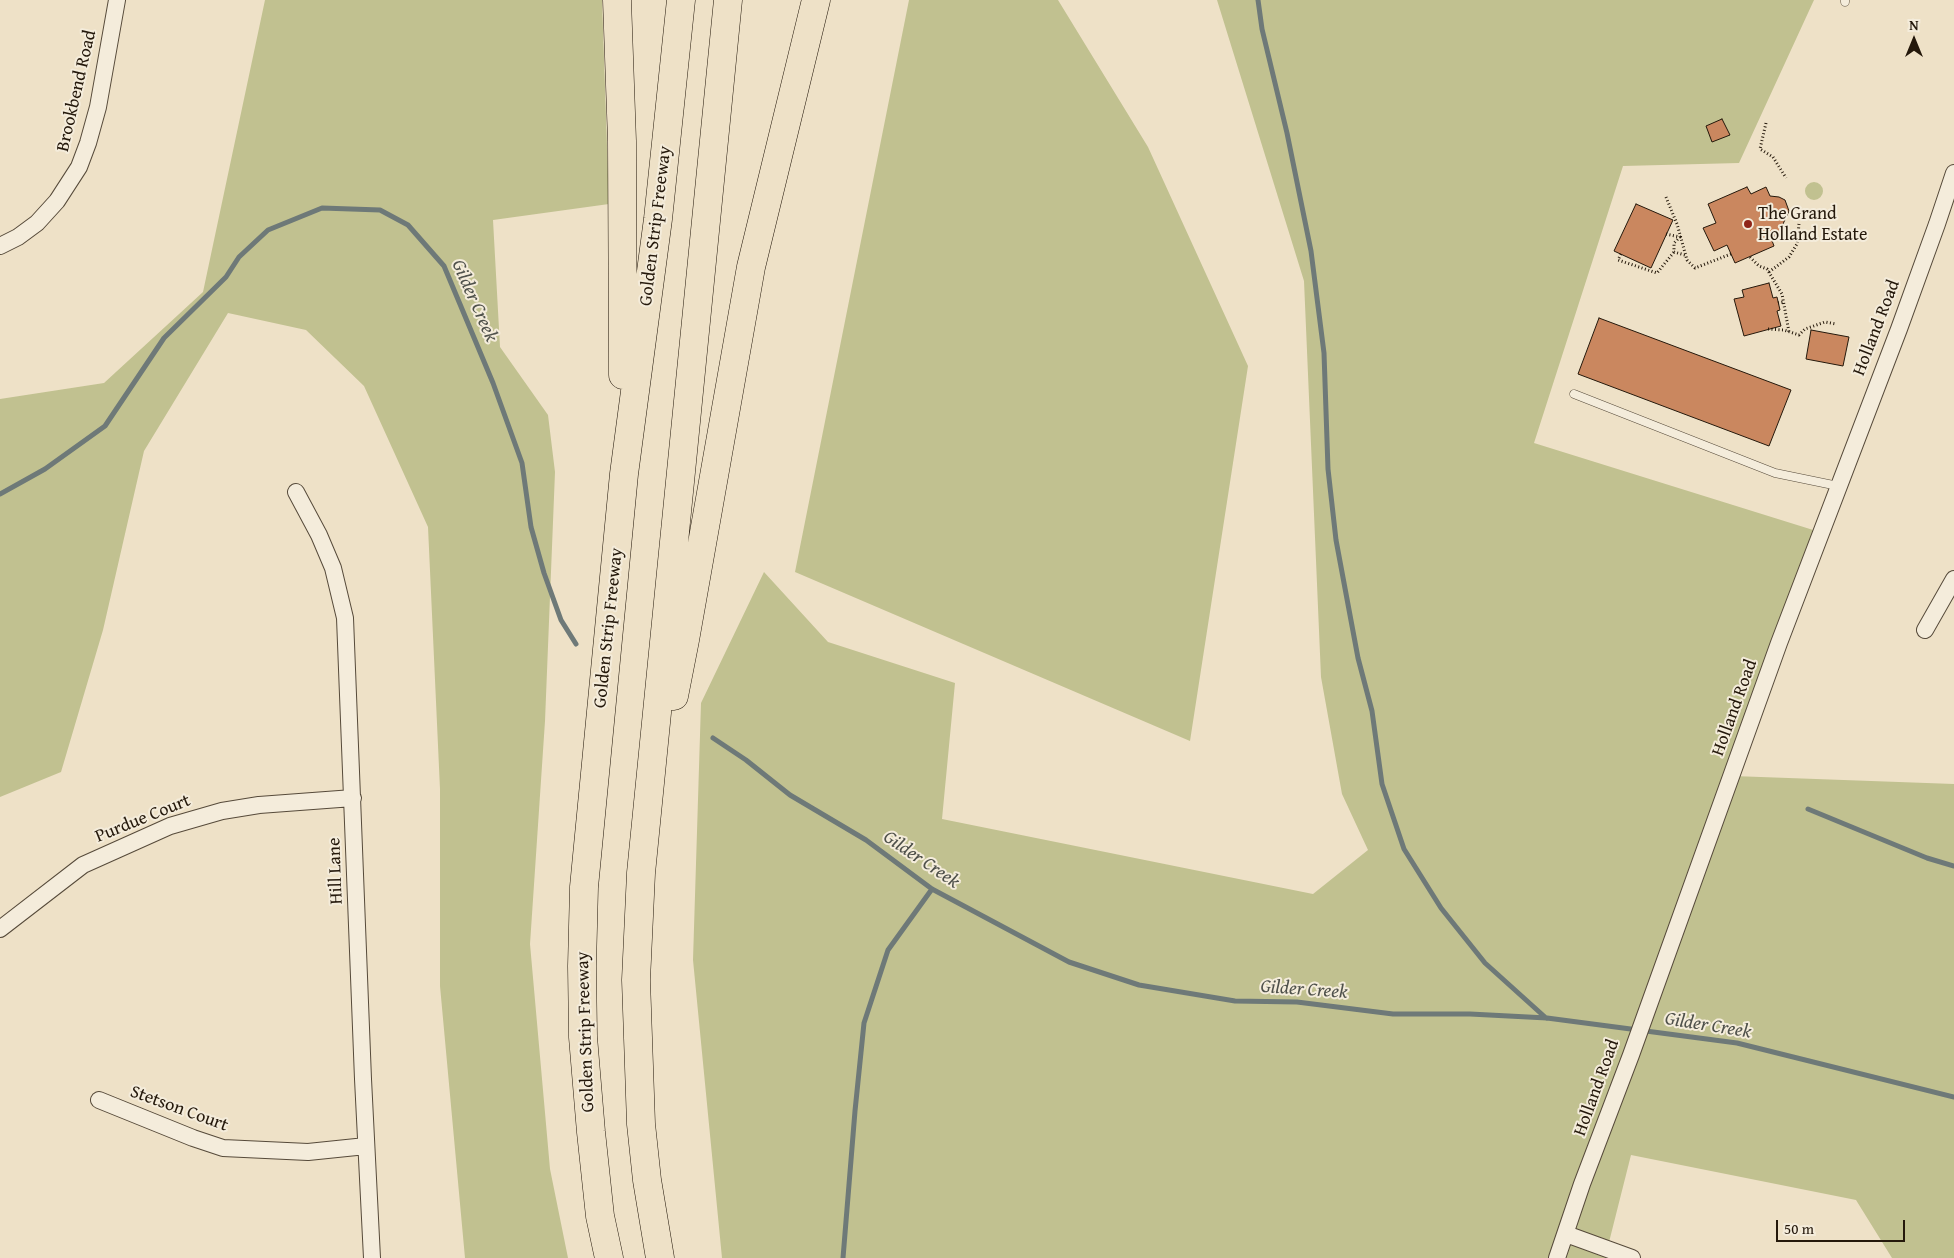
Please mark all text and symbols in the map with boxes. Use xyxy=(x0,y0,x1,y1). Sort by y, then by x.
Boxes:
north arrow xyxy=(1889,15,1939,65)
text: N xyxy=(1909,15,1919,35)
street label: Brookbend Road xyxy=(53,28,101,154)
street label: Golden Strip Freeway xyxy=(635,145,677,307)
place label: The Grand Holland Estate xyxy=(1758,203,1867,245)
marker: The Grand Holland Estate xyxy=(1742,218,1754,230)
water label: Gilder Creek xyxy=(446,256,502,346)
street label: Holland Road xyxy=(1849,277,1905,379)
street label: Golden Strip Freeway xyxy=(590,547,628,709)
street label: Holland Road xyxy=(1708,657,1762,759)
street label: Purdue Court xyxy=(92,790,194,848)
water label: Gilder Creek xyxy=(878,826,964,894)
street label: Hill Lane xyxy=(324,837,348,905)
street label: Golden Strip Freeway xyxy=(572,951,600,1113)
water label: Gilder Creek xyxy=(1260,976,1348,1004)
water label: Gilder Creek xyxy=(1663,1008,1753,1044)
street label: Holland Road xyxy=(1570,1037,1624,1139)
street label: Stetson Court xyxy=(127,1081,231,1137)
scale bar xyxy=(1779,1210,1908,1242)
text: 50 m xyxy=(1784,1218,1814,1239)

